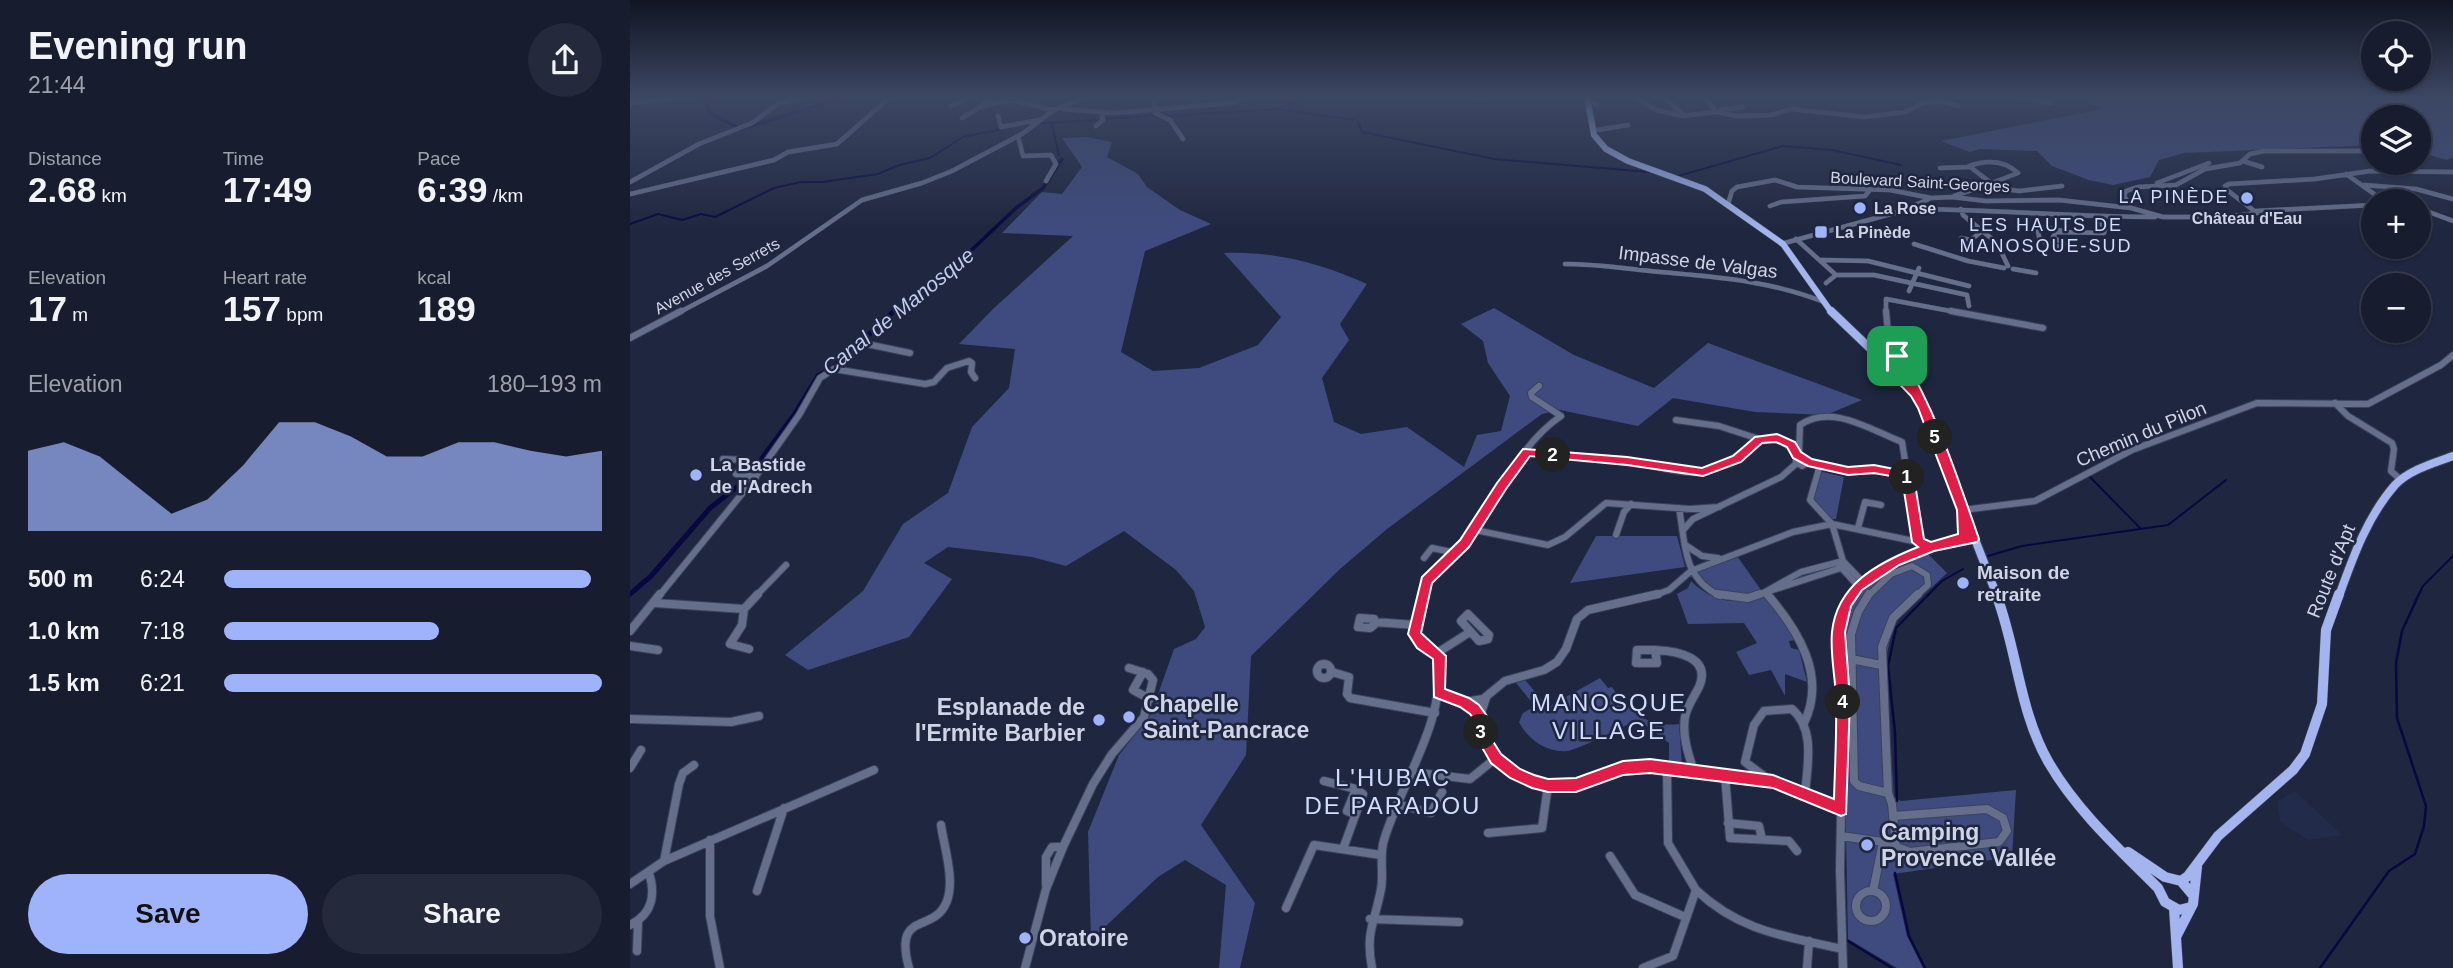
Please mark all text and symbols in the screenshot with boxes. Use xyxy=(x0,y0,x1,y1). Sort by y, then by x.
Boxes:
map controls xyxy=(2361,21,2431,343)
button: locate xyxy=(2361,21,2431,91)
button: share xyxy=(528,23,602,97)
text: Evening run xyxy=(28,25,248,67)
text: 21:44 xyxy=(28,72,86,98)
button: layers xyxy=(2361,105,2431,175)
text: Distance xyxy=(28,148,102,169)
text: Time xyxy=(223,148,264,169)
text: Pace xyxy=(417,148,461,169)
street label: Boulevard Saint-Georges xyxy=(1830,169,2010,195)
text: 2.68 xyxy=(28,170,96,209)
text: 17:49 xyxy=(223,170,312,209)
text: 6:39 xyxy=(417,170,487,209)
text: km xyxy=(96,185,127,206)
text: /km xyxy=(487,185,523,206)
district label: LA PINÈDE xyxy=(2118,187,2230,207)
button: + xyxy=(2361,189,2431,259)
marker: Château d'Eau xyxy=(2239,190,2255,206)
marker: La Rose xyxy=(1852,200,1868,216)
place label: La Rose xyxy=(1874,200,1936,217)
place label: Château d'Eau xyxy=(2192,210,2302,227)
district label: LES HAUTS DE MANOSQUE-SUD xyxy=(1959,215,2133,256)
marker: La Pinède xyxy=(1813,224,1829,240)
place label: La Pinède xyxy=(1835,224,1911,241)
street label: Avenue des Serrets xyxy=(652,235,782,317)
street label: Impasse de Valgas xyxy=(1617,242,1779,282)
water label: Canal de Manosque xyxy=(818,243,978,379)
text: Elevation xyxy=(28,267,106,288)
text: Heart rate xyxy=(223,267,307,288)
text: kcal xyxy=(417,267,451,288)
button: − xyxy=(2361,273,2431,343)
text: 17 xyxy=(28,289,67,328)
text: 157 xyxy=(223,289,281,328)
text: 189 xyxy=(417,289,476,328)
text: m xyxy=(67,304,88,325)
text: bpm xyxy=(281,304,323,325)
pin xyxy=(1867,326,1927,386)
icon: arrive xyxy=(1878,337,1916,375)
text: Elevation xyxy=(28,371,123,397)
text: 180–193 m xyxy=(487,371,602,397)
street label: Chemin du Pilon xyxy=(2073,397,2209,471)
pin: 5 xyxy=(1918,420,1952,454)
text: 5 xyxy=(1929,426,1940,447)
pin: 2 xyxy=(1536,438,1570,472)
text: 2 xyxy=(1547,444,1558,465)
place label: La Bastide de l'Adrech xyxy=(710,454,813,497)
pin: 1 xyxy=(1890,460,1924,494)
text: 1 xyxy=(1901,466,1912,487)
marker: La Bastide de l'Adrech xyxy=(688,467,704,483)
street label: Route d'Apt xyxy=(2303,521,2359,621)
place label: Maison de retraite xyxy=(1977,562,2070,605)
text: 500 m xyxy=(28,566,93,592)
text: 6:24 xyxy=(140,566,185,592)
marker: Maison de retraite xyxy=(1955,575,1971,591)
text: 1.0 km xyxy=(28,618,100,644)
text: 7:18 xyxy=(140,618,185,644)
text: 1.5 km xyxy=(28,670,100,696)
text: 6:21 xyxy=(140,670,185,696)
pin: 4 xyxy=(1826,684,1860,720)
district label: MANOSQUE VILLAGE xyxy=(1531,689,1687,744)
place label: Chapelle Saint-Pancrace xyxy=(1143,691,1309,743)
text: 4 xyxy=(1837,691,1848,712)
place label: Esplanade de l'Ermite Barbier xyxy=(915,694,1085,746)
marker: Chapelle Saint-Pancrace xyxy=(1121,709,1137,725)
marker: Esplanade de l'Ermite Barbier xyxy=(1091,712,1107,728)
pin: 3 xyxy=(1464,714,1498,750)
text: 3 xyxy=(1475,721,1486,742)
district label: L'HUBAC DE PARADOU xyxy=(1305,764,1481,819)
place label: Camping Provence Vallée xyxy=(1881,819,2056,871)
marker: Camping Provence Vallée xyxy=(1859,837,1875,853)
button: Save xyxy=(28,874,308,954)
button: Share xyxy=(322,874,602,954)
place label: Oratoire xyxy=(1039,925,1128,951)
marker: Oratoire xyxy=(1017,930,1033,946)

